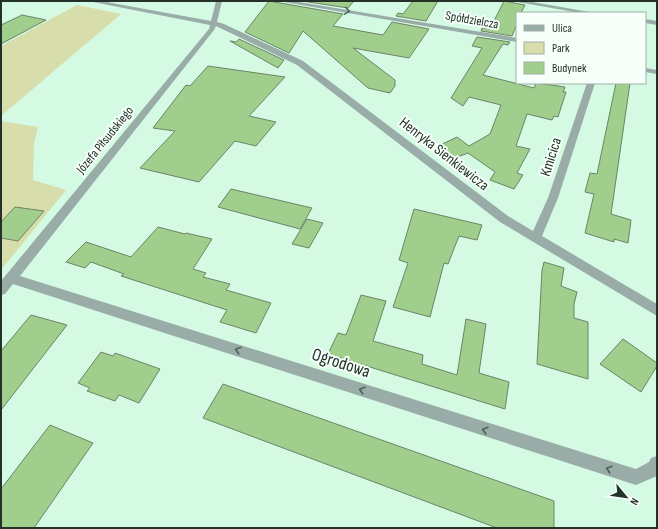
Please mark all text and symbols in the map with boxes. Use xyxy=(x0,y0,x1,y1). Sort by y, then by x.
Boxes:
one-way arrow xyxy=(344,6,350,15)
street label: Spółdzielcza xyxy=(444,7,500,33)
legend xyxy=(516,12,646,84)
text: Ulica xyxy=(552,21,572,36)
text: Park xyxy=(552,41,570,56)
text: Budynek xyxy=(552,61,587,76)
street label: Józefa Piłsudskiego xyxy=(72,103,137,178)
street label: Henryka Sienkiewicza xyxy=(395,113,493,195)
street label: Kmicica xyxy=(536,135,566,179)
street label: Ogrodowa xyxy=(309,344,373,382)
one-way arrow xyxy=(234,347,241,355)
one-way arrow xyxy=(358,386,365,395)
one-way arrow xyxy=(482,426,489,434)
one-way arrow xyxy=(606,465,613,474)
north arrow xyxy=(606,477,646,517)
text: N xyxy=(627,496,641,507)

